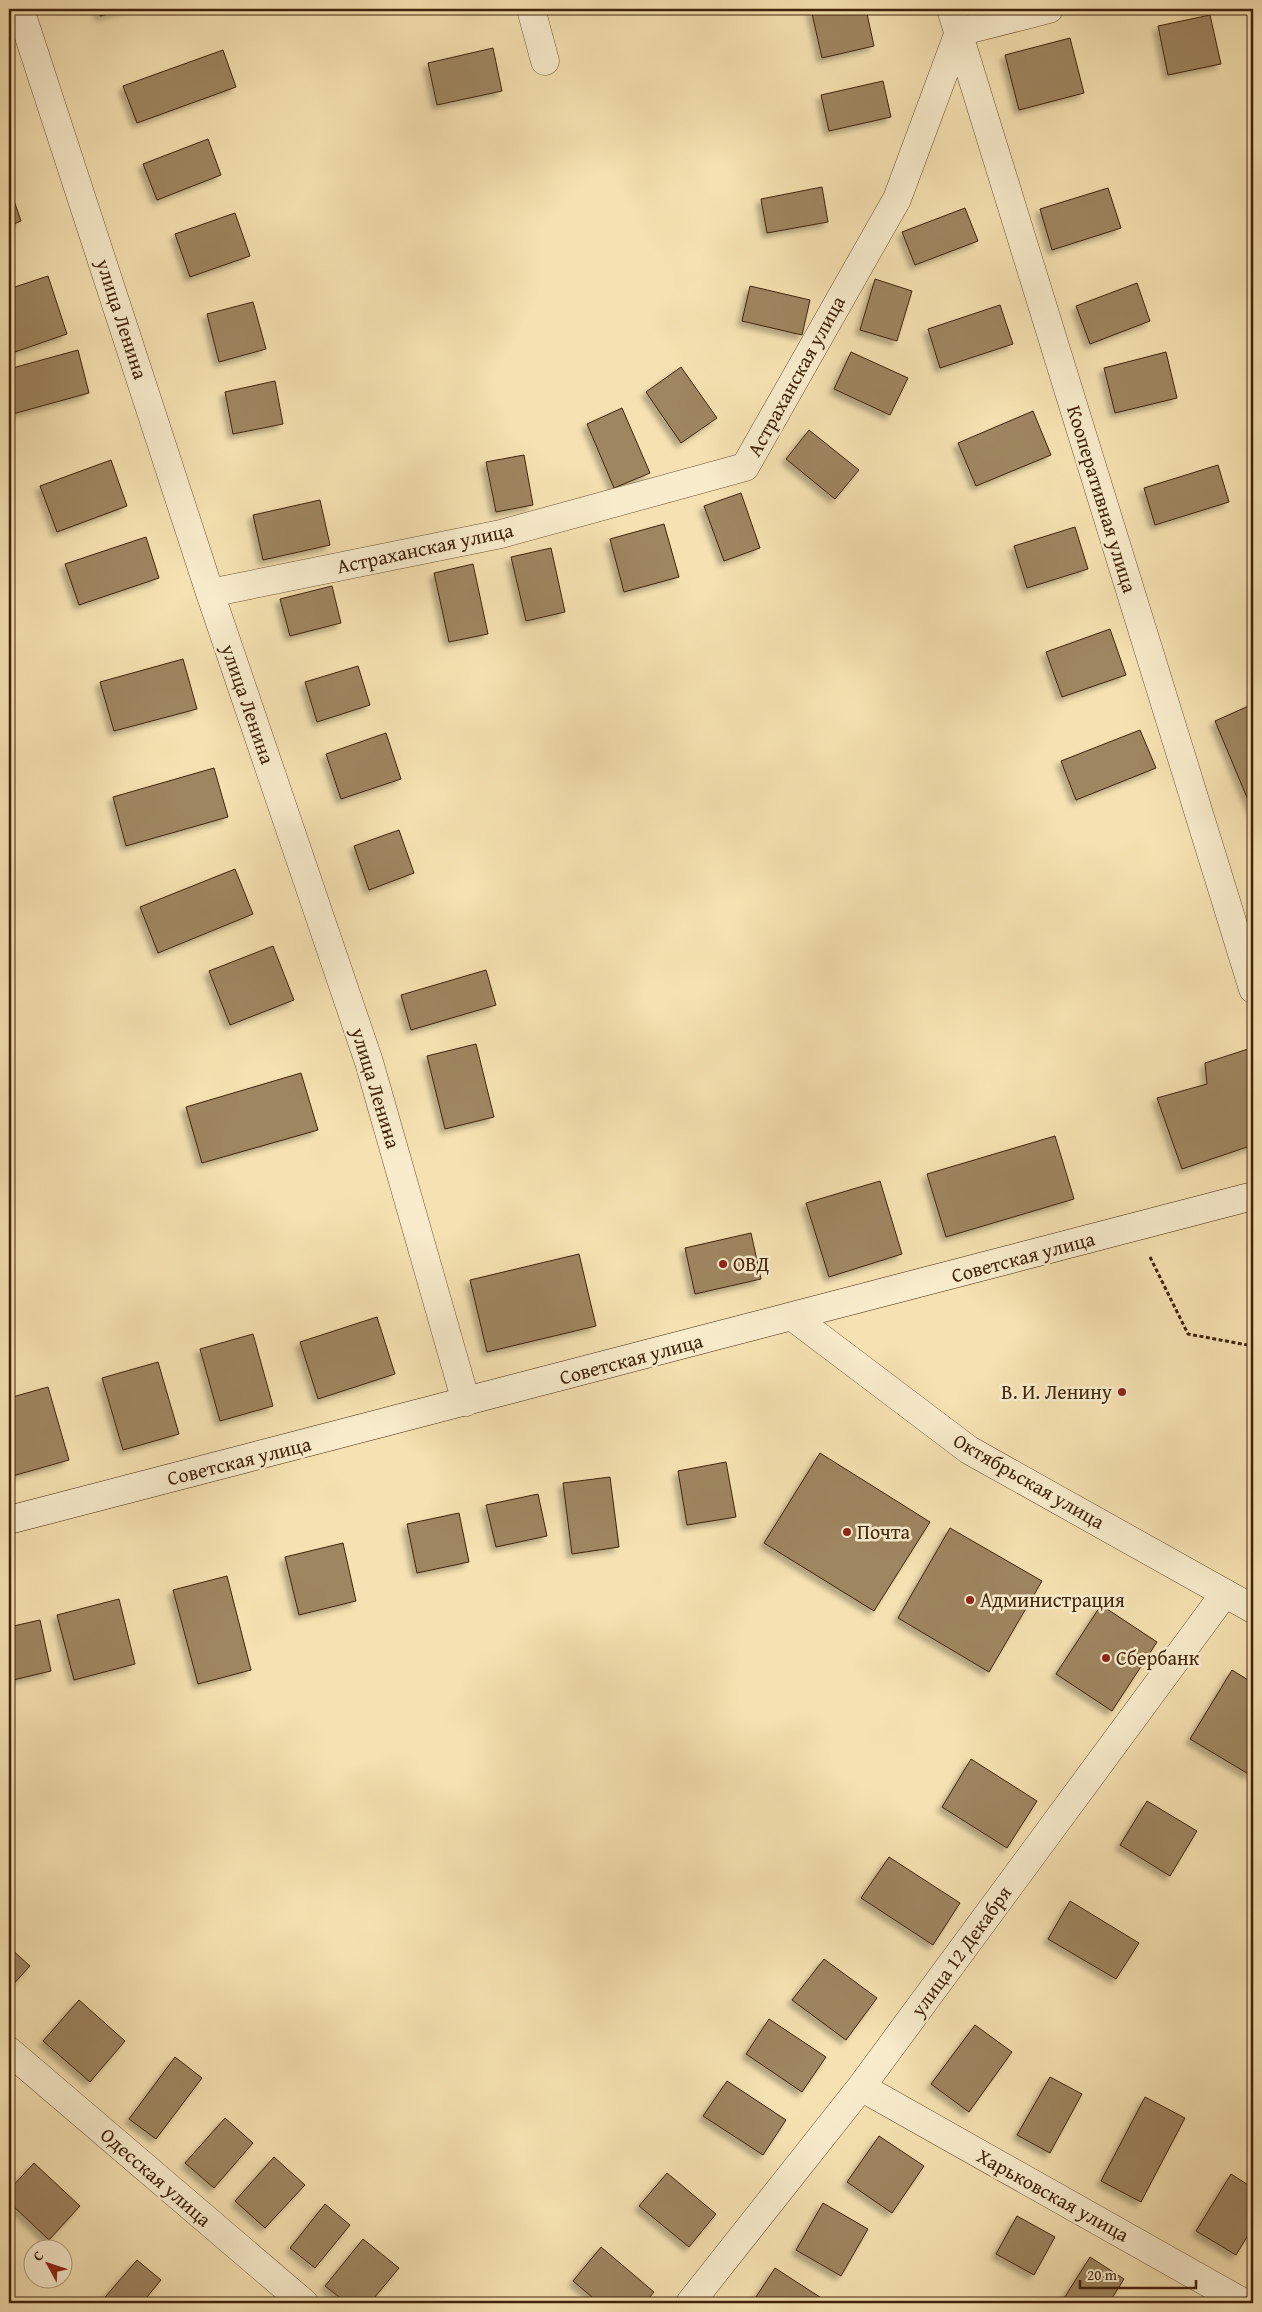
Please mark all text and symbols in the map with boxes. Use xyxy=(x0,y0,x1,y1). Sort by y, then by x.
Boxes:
street label: улица Ленина xyxy=(89,254,156,383)
street label: Астраханская улица xyxy=(739,290,852,461)
street label: Кооперативная улица xyxy=(1060,402,1145,597)
street label: Астраханская улица xyxy=(334,515,516,580)
street label: улица Ленина xyxy=(214,639,283,768)
street label: улица Ленина xyxy=(344,1023,409,1152)
street label: Советская улица xyxy=(948,1223,1098,1290)
place label: ОВД xyxy=(733,1249,769,1278)
marker: ОВД xyxy=(717,1258,729,1270)
street label: Советская улица xyxy=(556,1325,706,1392)
place label: В. И. Ленину xyxy=(1001,1377,1112,1406)
marker: В. И. Ленину xyxy=(1116,1386,1128,1398)
street label: Октябрьская улица xyxy=(948,1425,1111,1536)
street label: Советская улица xyxy=(164,1429,314,1492)
place label: Почта xyxy=(857,1517,910,1546)
marker: Почта xyxy=(841,1526,853,1538)
place label: Администрация xyxy=(980,1585,1125,1614)
marker: Администрация xyxy=(964,1594,976,1606)
place label: Сбербанк xyxy=(1116,1643,1200,1672)
marker: Сбербанк xyxy=(1100,1652,1112,1664)
street label: улица 12 Декабря xyxy=(903,1879,1018,2023)
street label: Одесская улица xyxy=(94,2120,219,2233)
street label: Харьковская улица xyxy=(972,2141,1135,2249)
north arrow xyxy=(22,2240,72,2290)
text: С xyxy=(28,2246,48,2265)
scale bar xyxy=(1080,2257,1196,2289)
text: 20 m xyxy=(1087,2264,1118,2285)

